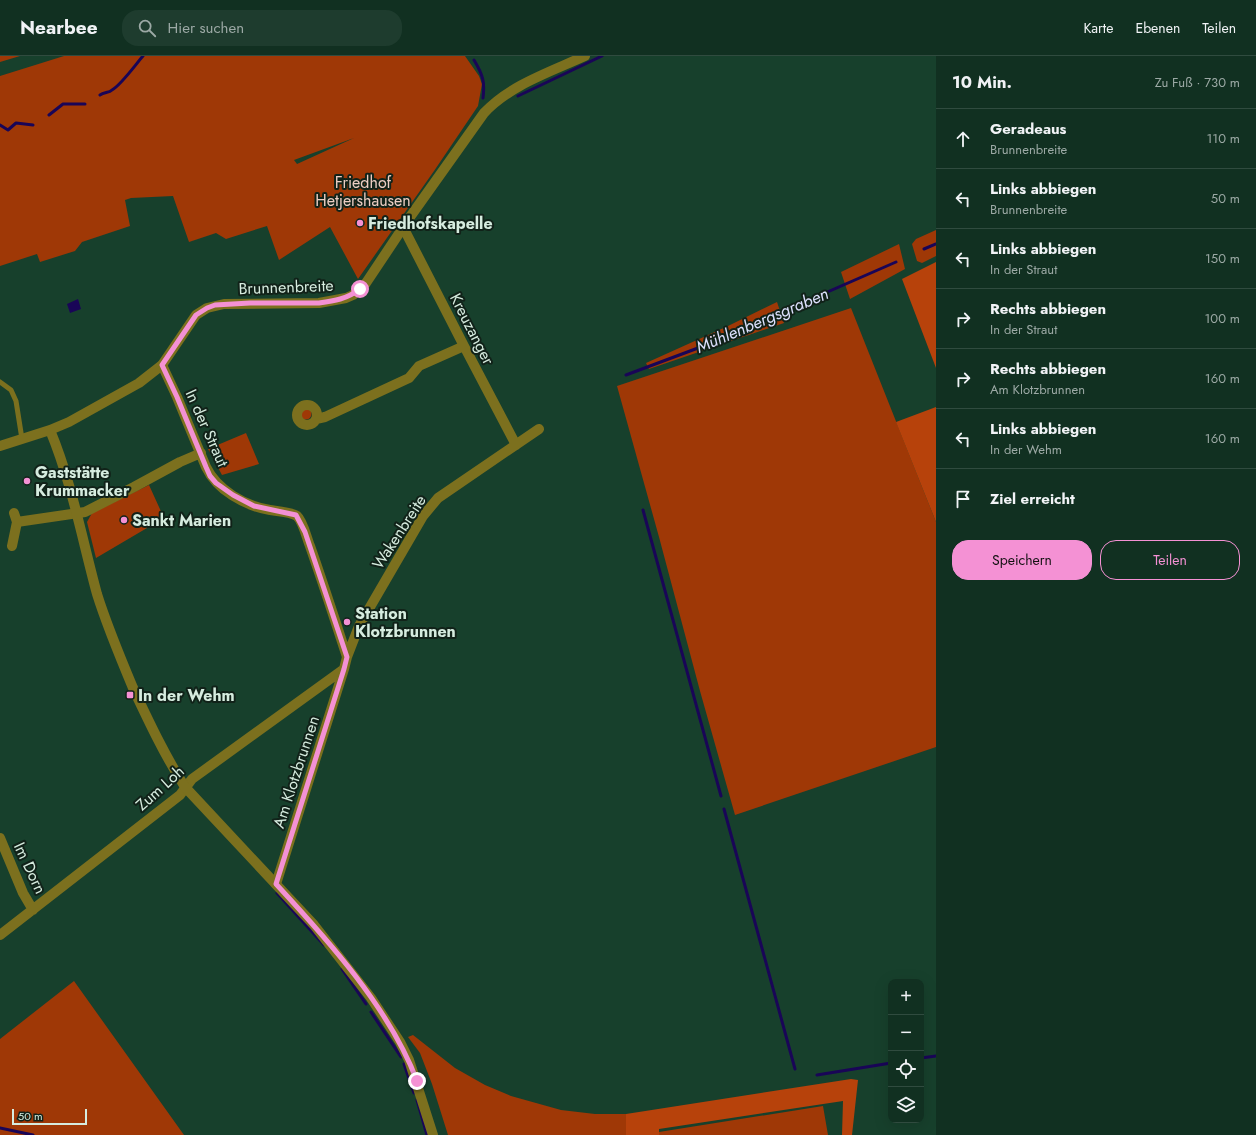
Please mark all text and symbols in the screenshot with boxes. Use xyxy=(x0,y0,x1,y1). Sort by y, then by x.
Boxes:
search box xyxy=(122,10,402,46)
text: Nearbee xyxy=(20,14,98,41)
icon: search xyxy=(136,17,158,39)
text: Hier suchen xyxy=(168,17,244,39)
text: Karte xyxy=(1083,18,1113,38)
text: Ebenen xyxy=(1135,18,1180,38)
text: Teilen xyxy=(1202,18,1236,38)
text: 10 Min. xyxy=(952,70,1012,94)
text: Zu Fuß · 730 m xyxy=(1155,73,1240,92)
text: Geradeaus xyxy=(990,118,1066,140)
icon: ahead xyxy=(952,128,974,150)
text: 110 m xyxy=(1206,129,1240,148)
text: Brunnenbreite xyxy=(990,140,1067,159)
park label: Friedhof Hetjershausen xyxy=(315,171,411,212)
text: Links abbiegen xyxy=(990,178,1096,200)
icon: left xyxy=(952,188,974,210)
text: 50 m xyxy=(1211,189,1240,208)
text: Brunnenbreite xyxy=(990,200,1067,219)
place label: Friedhofskapelle xyxy=(368,212,493,235)
marker: Friedhofskapelle xyxy=(355,218,365,228)
text: Links abbiegen xyxy=(990,238,1096,260)
icon: left xyxy=(952,248,974,270)
text: 150 m xyxy=(1205,249,1240,268)
text: In der Straut xyxy=(990,260,1057,279)
street label: Brunnenbreite xyxy=(238,274,334,300)
route start xyxy=(351,280,369,298)
water label: Mühlenbergsgraben xyxy=(692,281,832,359)
street label: Kreuzanger xyxy=(444,289,500,369)
text: Rechts abbiegen xyxy=(990,298,1106,320)
icon: right xyxy=(952,308,974,330)
text: 100 m xyxy=(1205,309,1240,328)
text: In der Straut xyxy=(990,320,1057,339)
text: Rechts abbiegen xyxy=(990,358,1106,380)
icon: right xyxy=(952,368,974,390)
text: 160 m xyxy=(1205,369,1240,388)
text: Am Klotzbrunnen xyxy=(990,380,1085,399)
street label: In der Straut xyxy=(180,385,234,471)
text: Links abbiegen xyxy=(990,418,1096,440)
icon: left xyxy=(952,428,974,450)
text: 160 m xyxy=(1205,429,1240,448)
text: In der Wehm xyxy=(990,440,1062,459)
place label: Gaststätte Krummacker xyxy=(35,461,130,502)
marker: Gaststätte Krummacker xyxy=(22,476,32,486)
icon: arrive xyxy=(952,488,974,510)
text: Ziel erreicht xyxy=(990,488,1075,510)
street label: Wakenbreite xyxy=(366,490,432,574)
place label: Sankt Marien xyxy=(132,509,231,532)
marker: Sankt Marien xyxy=(119,515,129,525)
button: Speichern xyxy=(952,540,1092,580)
button: Teilen xyxy=(1100,540,1240,580)
place label: Station Klotzbrunnen xyxy=(355,602,456,643)
marker: Station Klotzbrunnen xyxy=(342,617,352,627)
place label: In der Wehm xyxy=(138,684,235,707)
marker: In der Wehm xyxy=(125,690,135,700)
street label: Am Klotzbrunnen xyxy=(267,713,325,831)
street label: Zum Loh xyxy=(131,760,189,816)
street label: Im Dorn xyxy=(8,838,52,898)
map controls xyxy=(888,979,924,1123)
button: + xyxy=(888,979,924,1015)
button: − xyxy=(888,1015,924,1051)
button: locate xyxy=(888,1051,924,1087)
route end xyxy=(408,1072,426,1090)
button: layers xyxy=(888,1087,924,1123)
scale bar xyxy=(12,1107,87,1126)
text: 50 m xyxy=(18,1108,43,1124)

